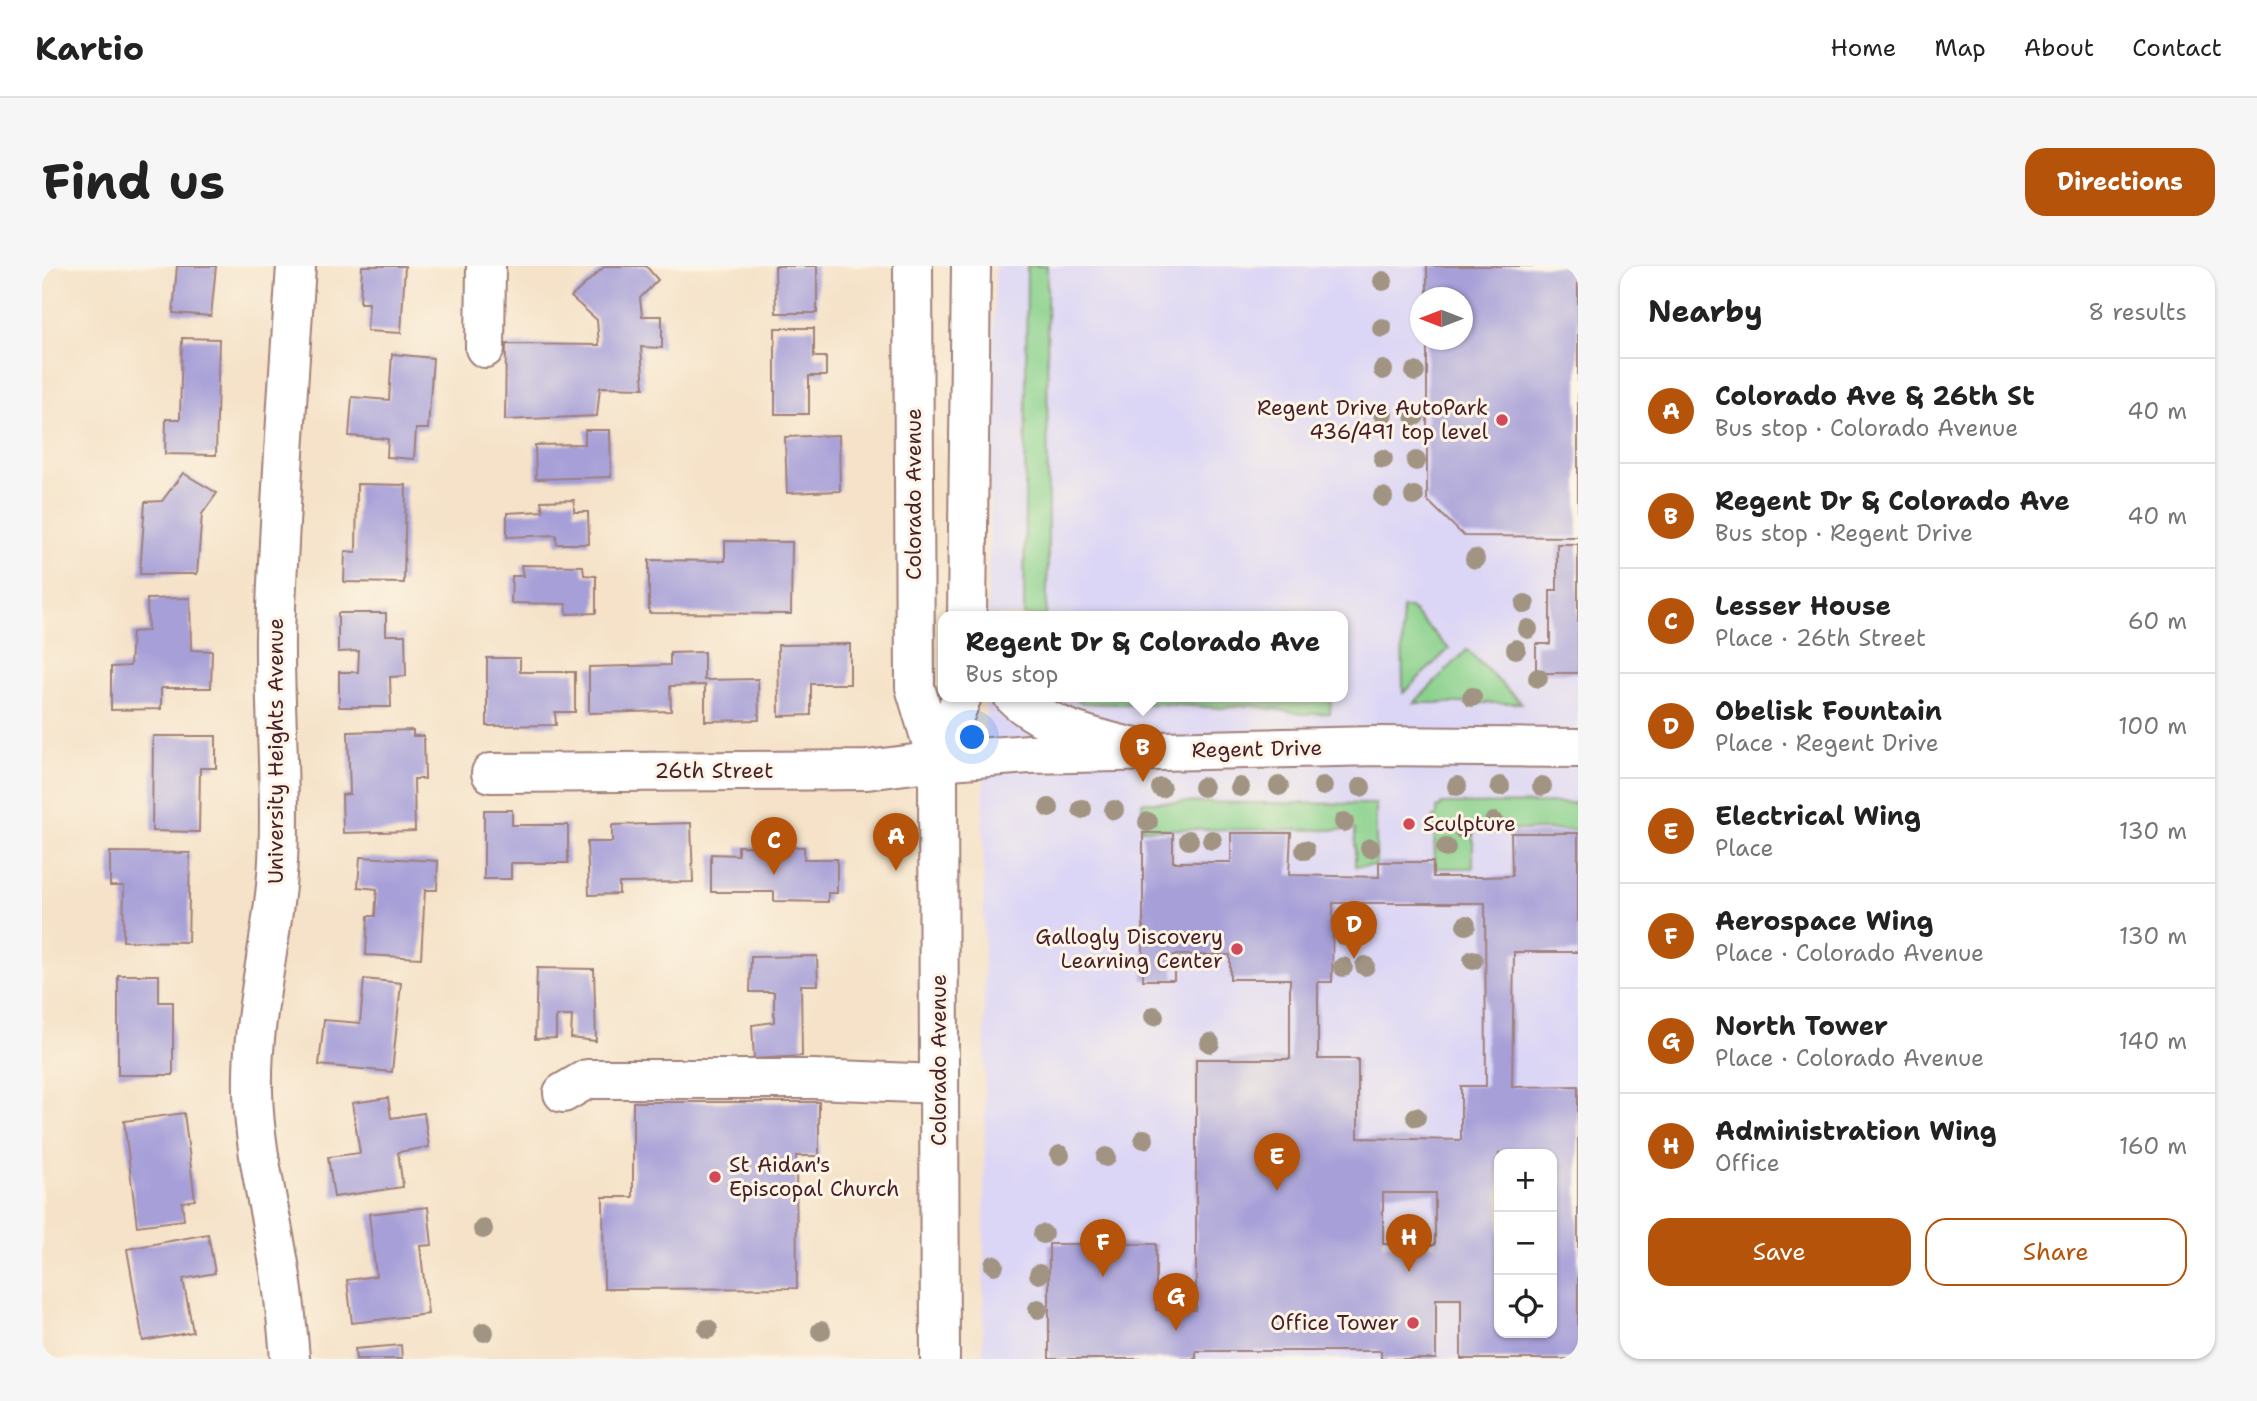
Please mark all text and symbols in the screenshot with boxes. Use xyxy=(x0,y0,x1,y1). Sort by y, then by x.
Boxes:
text: Kartio xyxy=(35,26,144,71)
text: Home xyxy=(1830,32,1896,64)
text: Map xyxy=(1934,32,1986,64)
text: About xyxy=(2024,32,2094,64)
text: Contact xyxy=(2132,32,2222,64)
button: Directions xyxy=(2025,148,2215,216)
text: Find us xyxy=(42,149,225,215)
north arrow xyxy=(1410,287,1473,350)
text: Nearby xyxy=(1648,291,1763,332)
text: 8 results xyxy=(2088,297,2187,327)
text: Colorado Ave & 26th St xyxy=(1715,378,2035,413)
place label: Regent Drive AutoPark 436/491 top level xyxy=(1257,394,1489,446)
text: A xyxy=(1662,396,1680,426)
text: 40 m xyxy=(2127,396,2187,426)
street label: Colorado Avenue xyxy=(900,408,928,580)
marker: Regent Drive AutoPark 436/491 top level xyxy=(1494,412,1510,428)
text: Bus stop · Colorado Avenue xyxy=(1715,413,2018,443)
text: Regent Dr & Colorado Ave xyxy=(1715,483,2070,518)
text: B xyxy=(1664,501,1678,531)
text: 40 m xyxy=(2127,501,2187,531)
text: Bus stop · Regent Drive xyxy=(1715,518,1973,548)
text: Lesser House xyxy=(1715,588,1891,623)
text: C xyxy=(1664,606,1678,636)
text: 60 m xyxy=(2128,606,2187,636)
popup xyxy=(938,611,1348,702)
street label: University Heights Avenue xyxy=(262,618,290,884)
text: Place · 26th Street xyxy=(1715,623,1926,653)
text: Regent Dr & Colorado Ave xyxy=(966,624,1320,659)
text: Bus stop xyxy=(966,659,1058,689)
text: Obelisk Fountain xyxy=(1715,693,1942,728)
text: D xyxy=(1663,711,1679,741)
text: 100 m xyxy=(2118,711,2187,741)
your location xyxy=(955,720,989,754)
pin: B xyxy=(1120,724,1166,782)
text: Place · Regent Drive xyxy=(1715,728,1939,758)
street label: Regent Drive xyxy=(1191,734,1323,764)
street label: 26th Street xyxy=(655,757,773,785)
text: Electrical Wing xyxy=(1715,798,1921,833)
place label: Sculpture xyxy=(1423,810,1516,838)
pin: A xyxy=(873,813,919,871)
marker: Sculpture xyxy=(1401,816,1417,832)
text: E xyxy=(1663,816,1679,846)
text: 130 m xyxy=(2119,816,2187,846)
pin: C xyxy=(751,817,797,875)
text: Place xyxy=(1715,833,1774,863)
pin: D xyxy=(1331,901,1377,959)
text: Aerospace Wing xyxy=(1715,903,1933,938)
text: F xyxy=(1664,921,1678,951)
text: 130 m xyxy=(2119,921,2187,951)
place label: Gallogly Discovery Learning Center xyxy=(1035,923,1223,975)
text: Place · Colorado Avenue xyxy=(1715,938,1984,968)
marker: Gallogly Discovery Learning Center xyxy=(1229,941,1245,957)
street label: Colorado Avenue xyxy=(925,974,953,1146)
text: North Tower xyxy=(1715,1008,1888,1043)
text: G xyxy=(1662,1026,1680,1056)
text: 140 m xyxy=(2119,1026,2187,1056)
text: Place · Colorado Avenue xyxy=(1715,1043,1984,1073)
text: Administration Wing xyxy=(1715,1113,1997,1148)
text: H xyxy=(1663,1131,1679,1161)
text: 160 m xyxy=(2119,1131,2187,1161)
pin: E xyxy=(1254,1133,1300,1191)
text: Office xyxy=(1715,1148,1780,1178)
map controls xyxy=(1494,1149,1557,1338)
button: + xyxy=(1494,1149,1557,1212)
place label: St Aidan's Episcopal Church xyxy=(729,1151,899,1203)
marker: St Aidan's Episcopal Church xyxy=(707,1169,723,1185)
button: − xyxy=(1494,1212,1557,1275)
pin: H xyxy=(1386,1214,1432,1272)
button: Save xyxy=(1648,1218,1911,1286)
button: Share xyxy=(1925,1218,2187,1286)
pin: F xyxy=(1080,1219,1126,1277)
pin: G xyxy=(1153,1273,1199,1331)
button: locate xyxy=(1494,1275,1557,1338)
place label: Office Tower xyxy=(1270,1309,1399,1337)
marker: Office Tower xyxy=(1405,1315,1421,1331)

